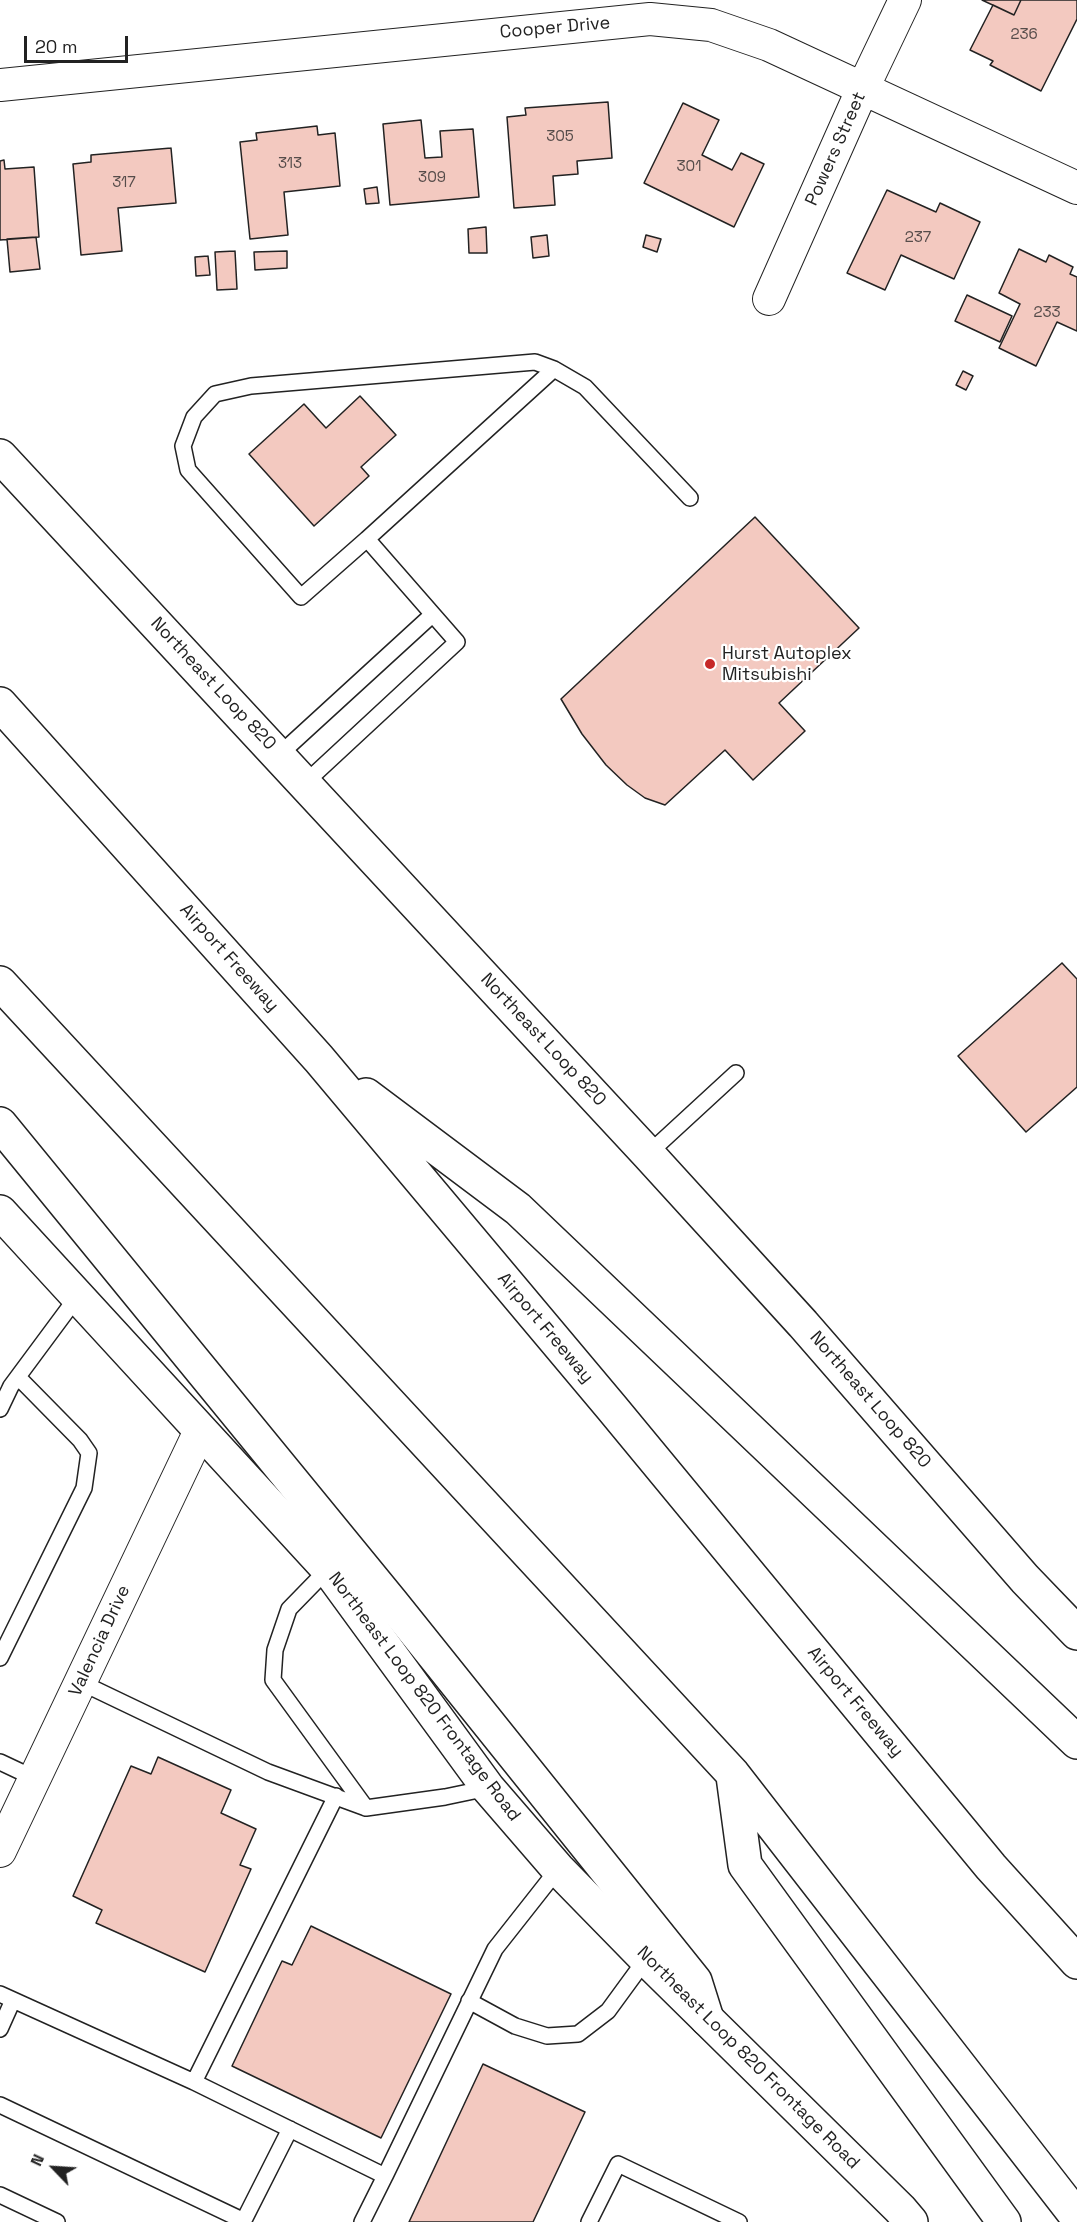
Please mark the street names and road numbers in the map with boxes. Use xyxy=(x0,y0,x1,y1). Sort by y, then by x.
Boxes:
street label: Cooper Drive xyxy=(499,12,611,44)
street label: Powers Street xyxy=(801,89,871,209)
street label: Northeast Loop 820 xyxy=(146,613,280,755)
street label: Airport Freeway xyxy=(175,900,283,1016)
street label: Northeast Loop 820 xyxy=(476,969,610,1111)
street label: Airport Freeway xyxy=(492,1268,598,1388)
street label: Northeast Loop 820 xyxy=(805,1327,935,1473)
street label: Northeast Loop 820 Frontage Road xyxy=(323,1568,525,1826)
street label: Valencia Drive xyxy=(65,1582,135,1700)
street label: Airport Freeway xyxy=(802,1642,908,1762)
street label: Northeast Loop 820 Frontage Road xyxy=(632,1942,864,2174)

